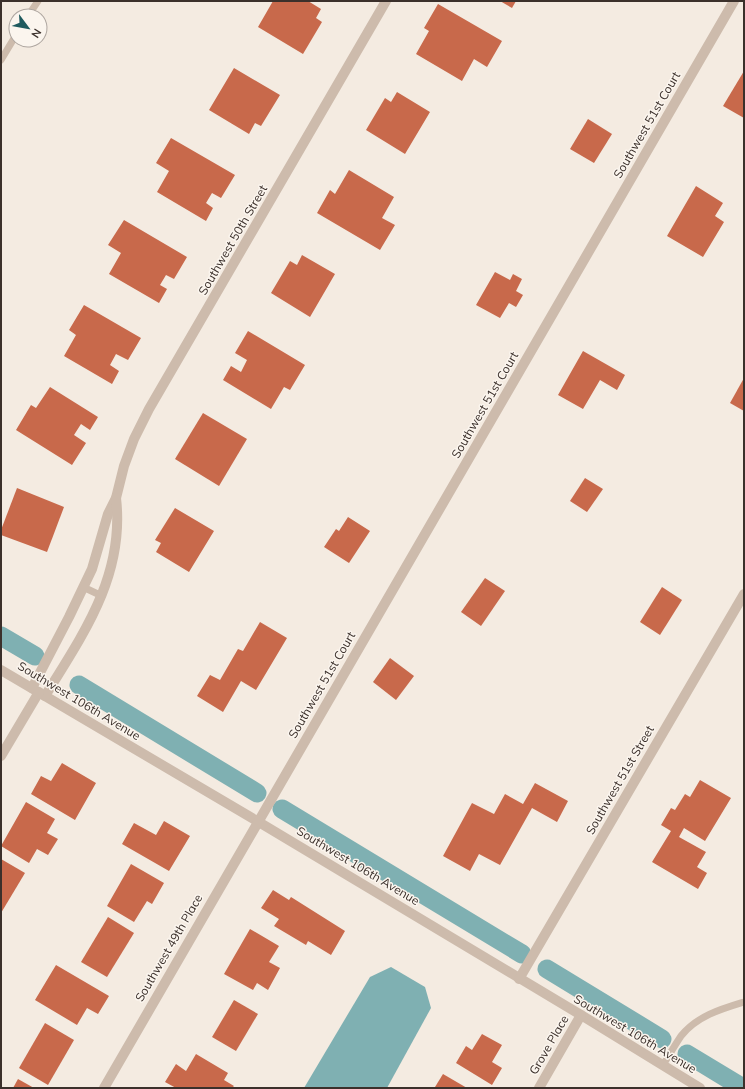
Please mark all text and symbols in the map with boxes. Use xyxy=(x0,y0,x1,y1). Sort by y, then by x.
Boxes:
north arrow xyxy=(8,8,48,48)
text: N xyxy=(28,26,45,41)
street label: Southwest 51st Court xyxy=(610,69,683,181)
street label: Southwest 50th Street xyxy=(195,182,270,297)
street label: Southwest 51st Court xyxy=(448,349,521,461)
street label: Southwest 51st Court xyxy=(285,629,358,741)
street label: Southwest 106th Avenue xyxy=(15,658,143,743)
street label: Southwest 51st Street xyxy=(582,723,657,837)
street label: Southwest 106th Avenue xyxy=(294,823,422,908)
street label: Southwest 49th Place xyxy=(132,891,205,1004)
street label: Southwest 106th Avenue xyxy=(571,991,699,1076)
street label: Grove Place xyxy=(526,1012,572,1077)

